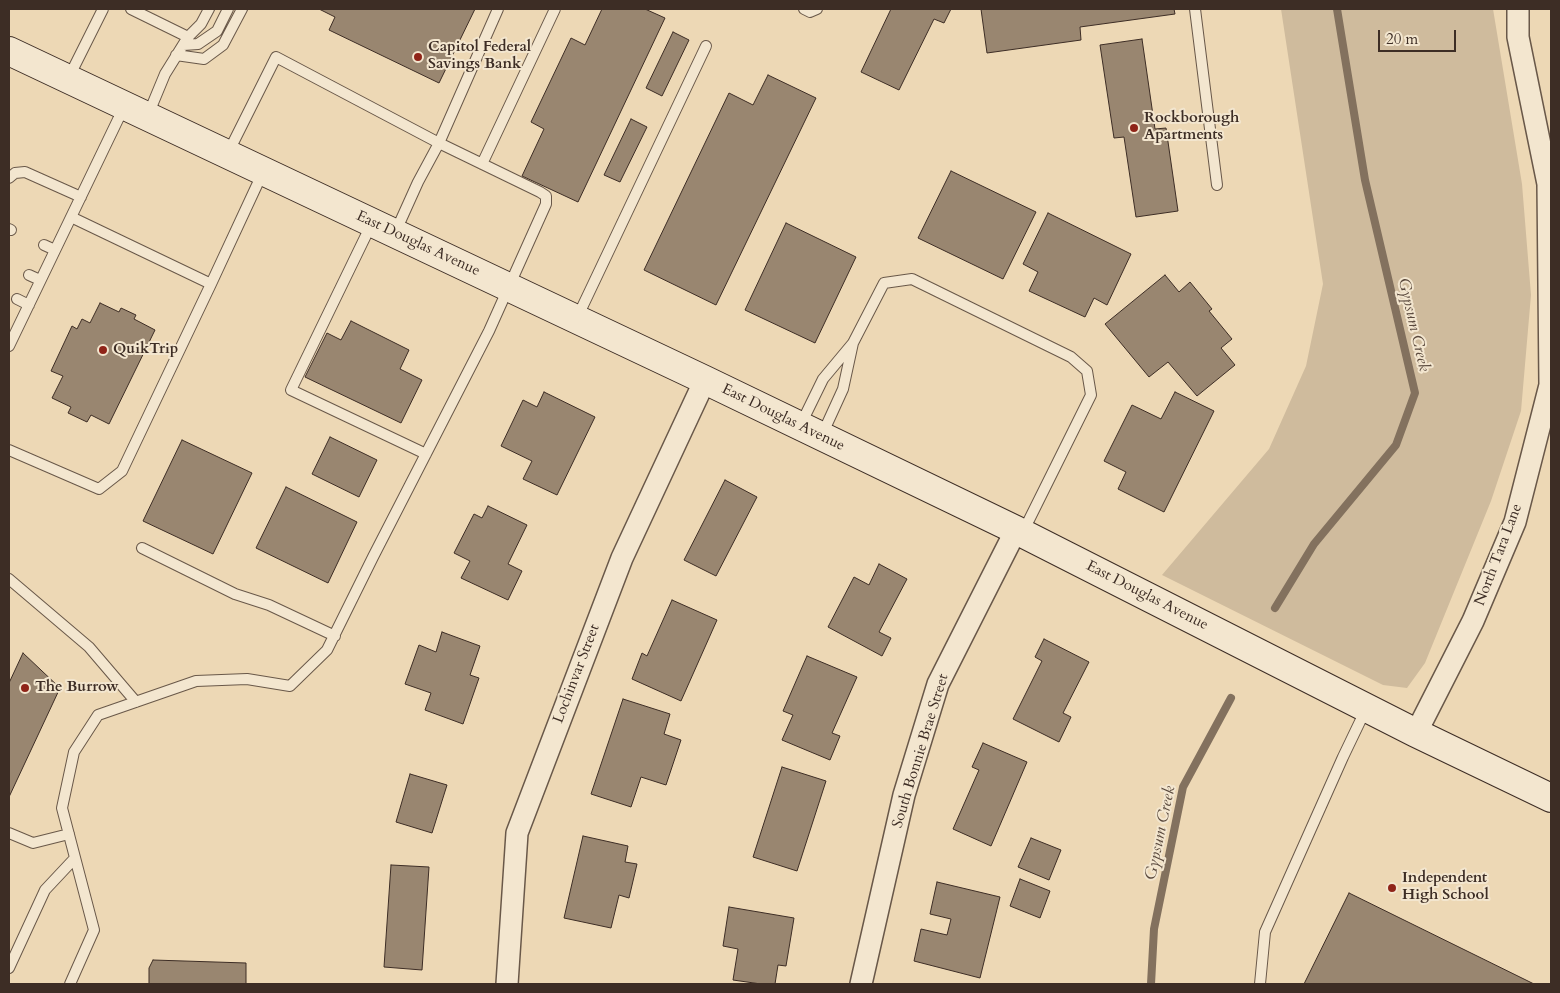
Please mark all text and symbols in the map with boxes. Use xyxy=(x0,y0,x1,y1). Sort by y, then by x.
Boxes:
scale bar xyxy=(1380,20,1458,52)
text: 20 m xyxy=(1386,29,1418,49)
place label: Capitol Federal Savings Bank xyxy=(428,39,531,74)
marker: Capitol Federal Savings Bank xyxy=(412,51,424,63)
place label: Rockborough Apartments xyxy=(1144,110,1239,145)
marker: Rockborough Apartments xyxy=(1128,122,1140,134)
street label: East Douglas Avenue xyxy=(353,207,483,281)
water label: Gypsum Creek xyxy=(1393,276,1433,374)
place label: QuikTrip xyxy=(113,341,178,359)
marker: QuikTrip xyxy=(97,344,109,356)
street label: East Douglas Avenue xyxy=(719,380,847,456)
street label: North Tara Lane xyxy=(1471,501,1527,609)
street label: East Douglas Avenue xyxy=(1083,557,1211,635)
street label: Lochinvar Street xyxy=(550,622,604,726)
street label: South Bonnie Brae Street xyxy=(889,672,953,830)
place label: The Burrow xyxy=(35,679,119,697)
marker: The Burrow xyxy=(19,682,31,694)
water label: Gypsum Creek xyxy=(1142,784,1180,882)
place label: Independent High School xyxy=(1402,870,1489,905)
marker: Independent High School xyxy=(1386,882,1398,894)

